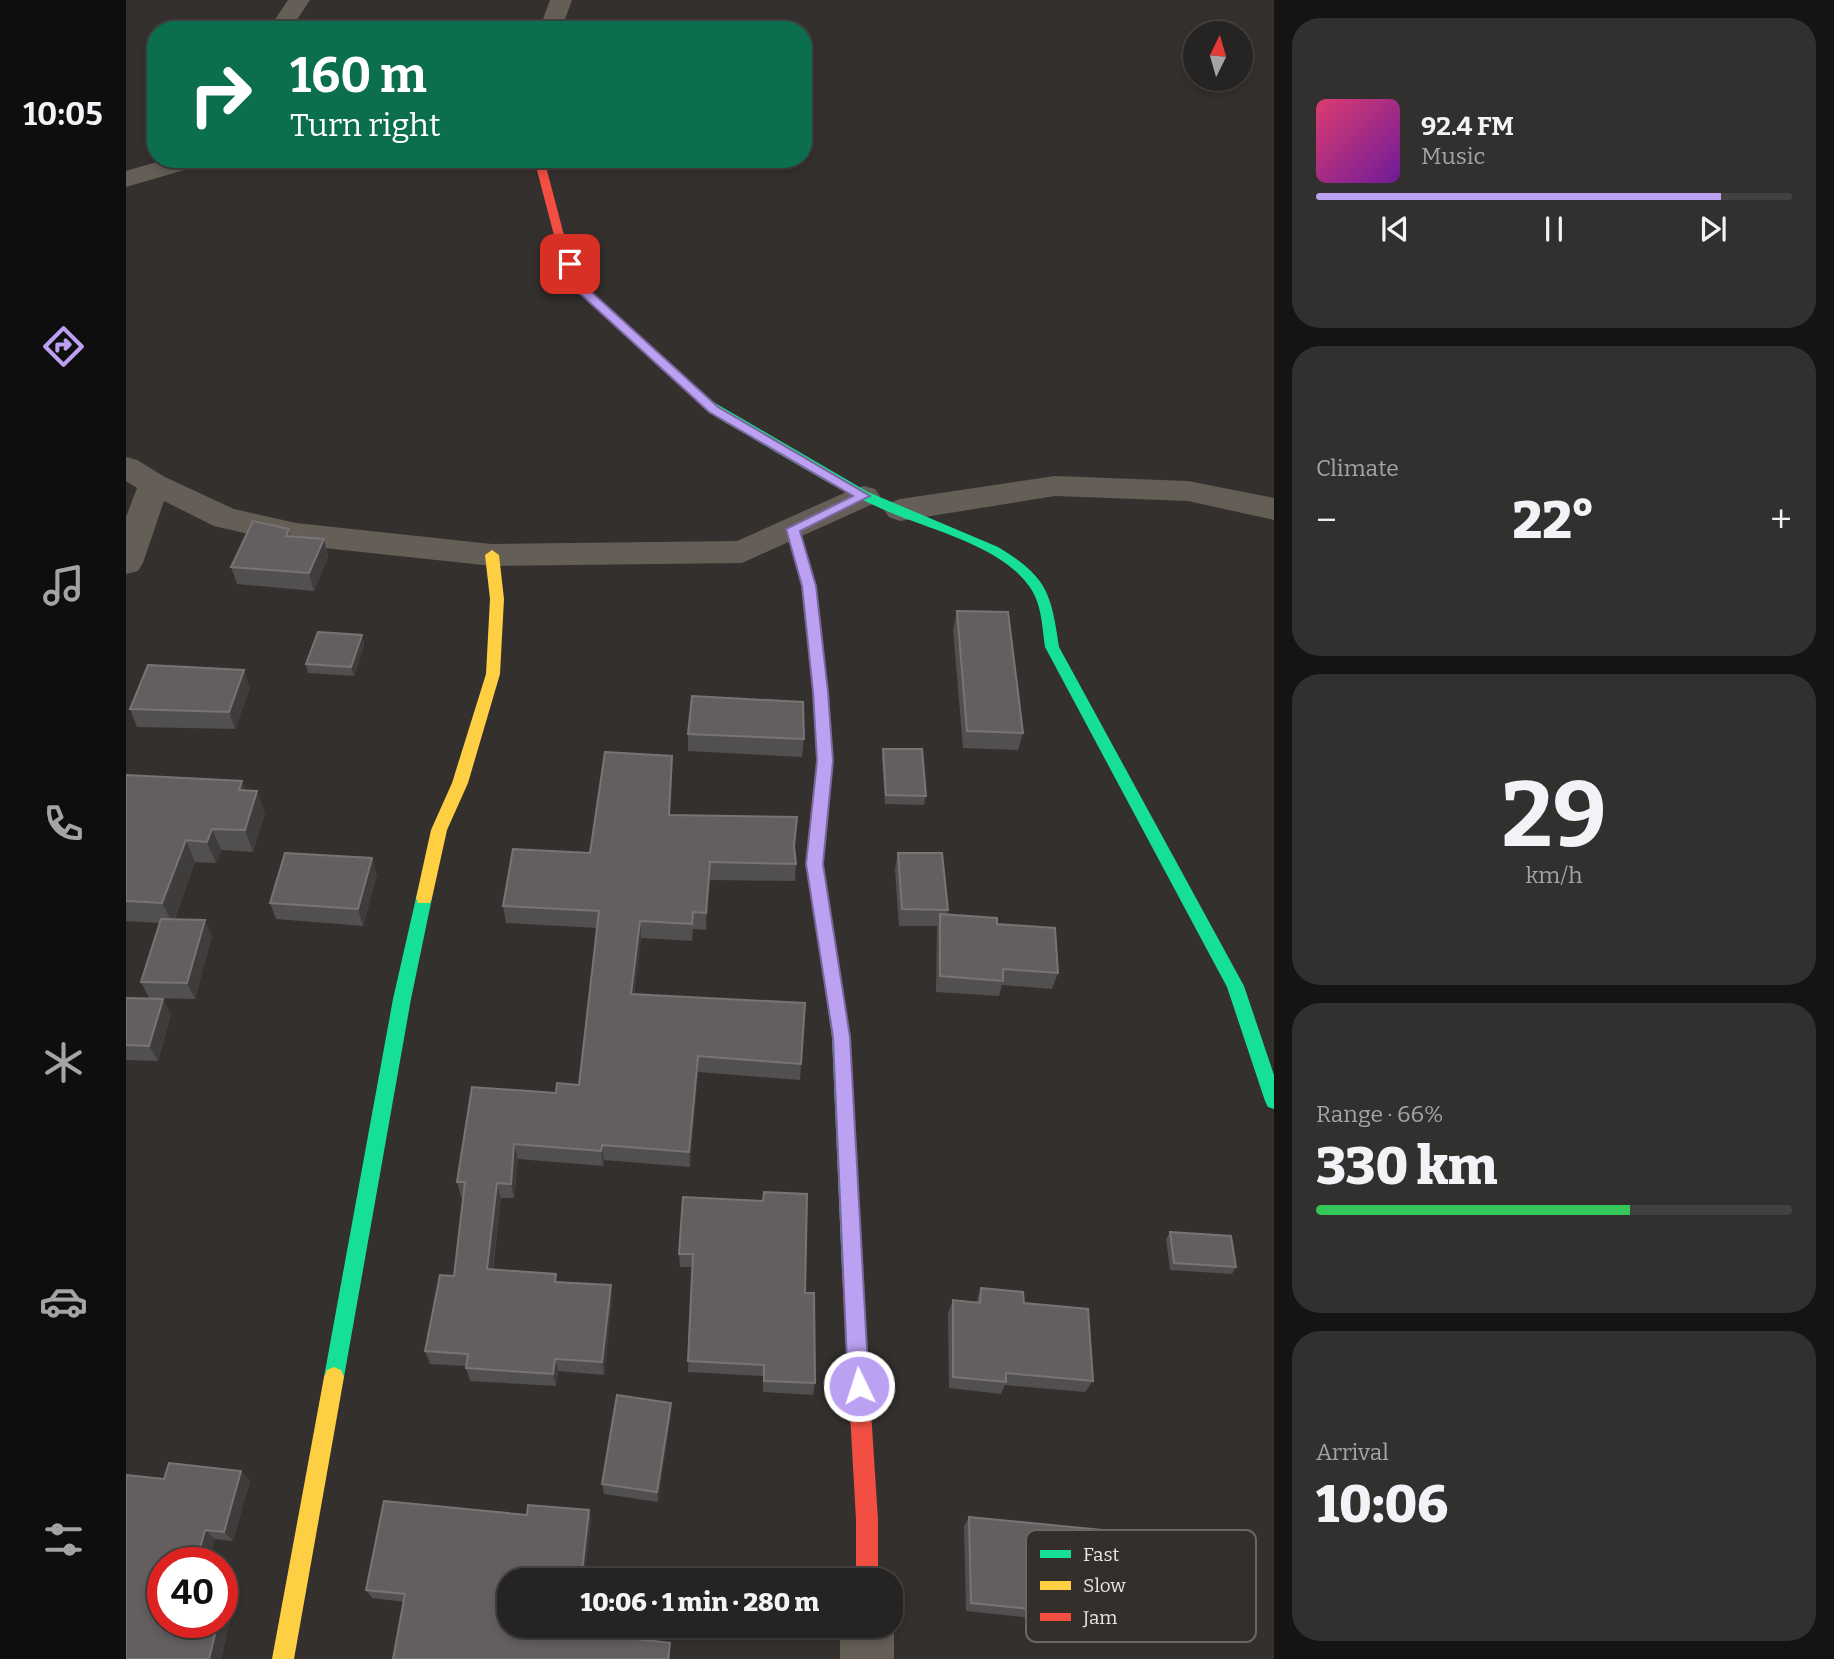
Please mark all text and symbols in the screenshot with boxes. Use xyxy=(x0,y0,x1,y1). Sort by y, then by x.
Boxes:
north arrow xyxy=(1183,21,1253,91)
map controls xyxy=(1183,21,1253,91)
text: 160 m xyxy=(290,46,427,105)
icon: right xyxy=(175,49,266,140)
text: 10:05 xyxy=(23,95,103,133)
text: Turn right xyxy=(290,106,441,144)
text: 92.4 FM xyxy=(1421,111,1514,142)
text: Music xyxy=(1421,142,1485,170)
icon: previous xyxy=(1376,210,1414,248)
icon: pause xyxy=(1535,210,1573,248)
icon: next xyxy=(1694,210,1732,248)
pin xyxy=(540,234,600,294)
icon: arrive xyxy=(551,245,589,283)
icon: directions xyxy=(39,322,88,371)
text: Climate xyxy=(1316,454,1399,482)
text: 22° xyxy=(1512,489,1595,552)
text: − xyxy=(1316,497,1337,543)
text: + xyxy=(1770,497,1792,543)
icon: music xyxy=(39,561,88,610)
text: 29 xyxy=(1501,761,1607,870)
icon: phone xyxy=(39,799,88,848)
text: km/h xyxy=(1526,861,1582,889)
icon: climate xyxy=(39,1038,88,1087)
text: Range · 66% xyxy=(1316,1100,1444,1128)
text: 330 km xyxy=(1316,1135,1498,1198)
icon: car xyxy=(39,1277,88,1326)
position arrow xyxy=(822,1349,896,1423)
text: Arrival xyxy=(1316,1438,1389,1466)
text: 10:06 xyxy=(1316,1473,1448,1536)
icon: filters xyxy=(39,1515,88,1564)
legend xyxy=(1026,1530,1256,1642)
text: Fast xyxy=(1083,1543,1120,1566)
speed limit sign: 40 xyxy=(147,1547,238,1638)
text: Slow xyxy=(1083,1574,1126,1597)
text: 10:06 · 1 min · 280 m xyxy=(581,1587,819,1618)
text: Jam xyxy=(1082,1606,1117,1629)

